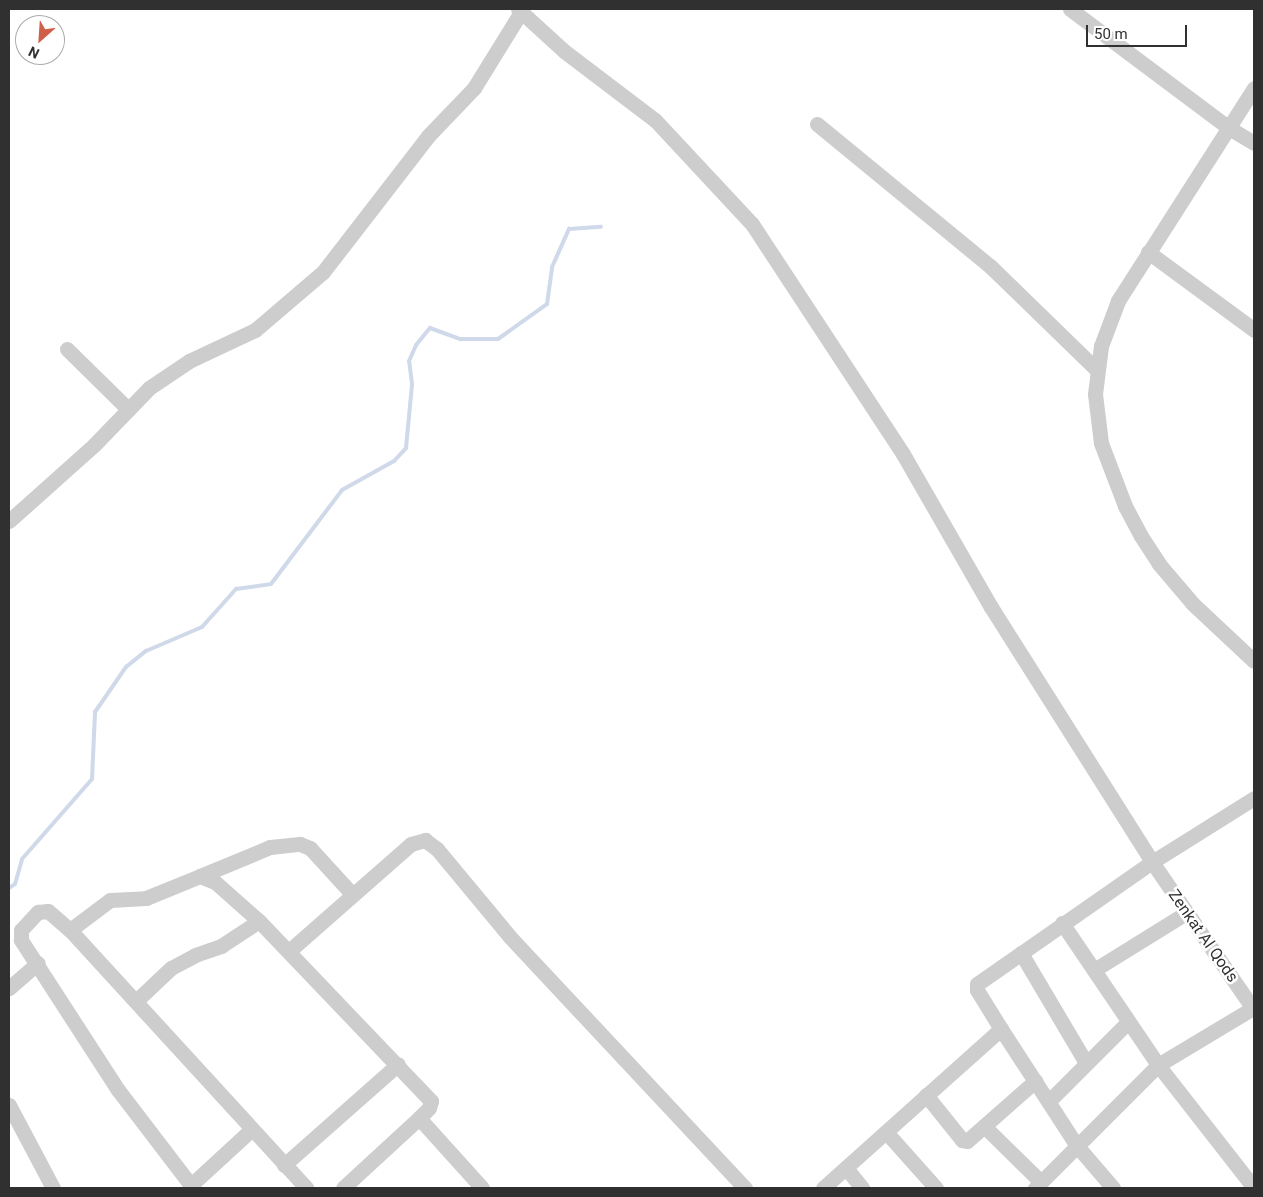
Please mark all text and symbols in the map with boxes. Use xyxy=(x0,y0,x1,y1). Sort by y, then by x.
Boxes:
north arrow xyxy=(15,15,65,65)
scale bar xyxy=(1088,15,1189,47)
text: 50 m xyxy=(1094,25,1128,43)
text: N xyxy=(26,43,42,62)
street label: Zenkat Al Qods xyxy=(1164,886,1242,986)

